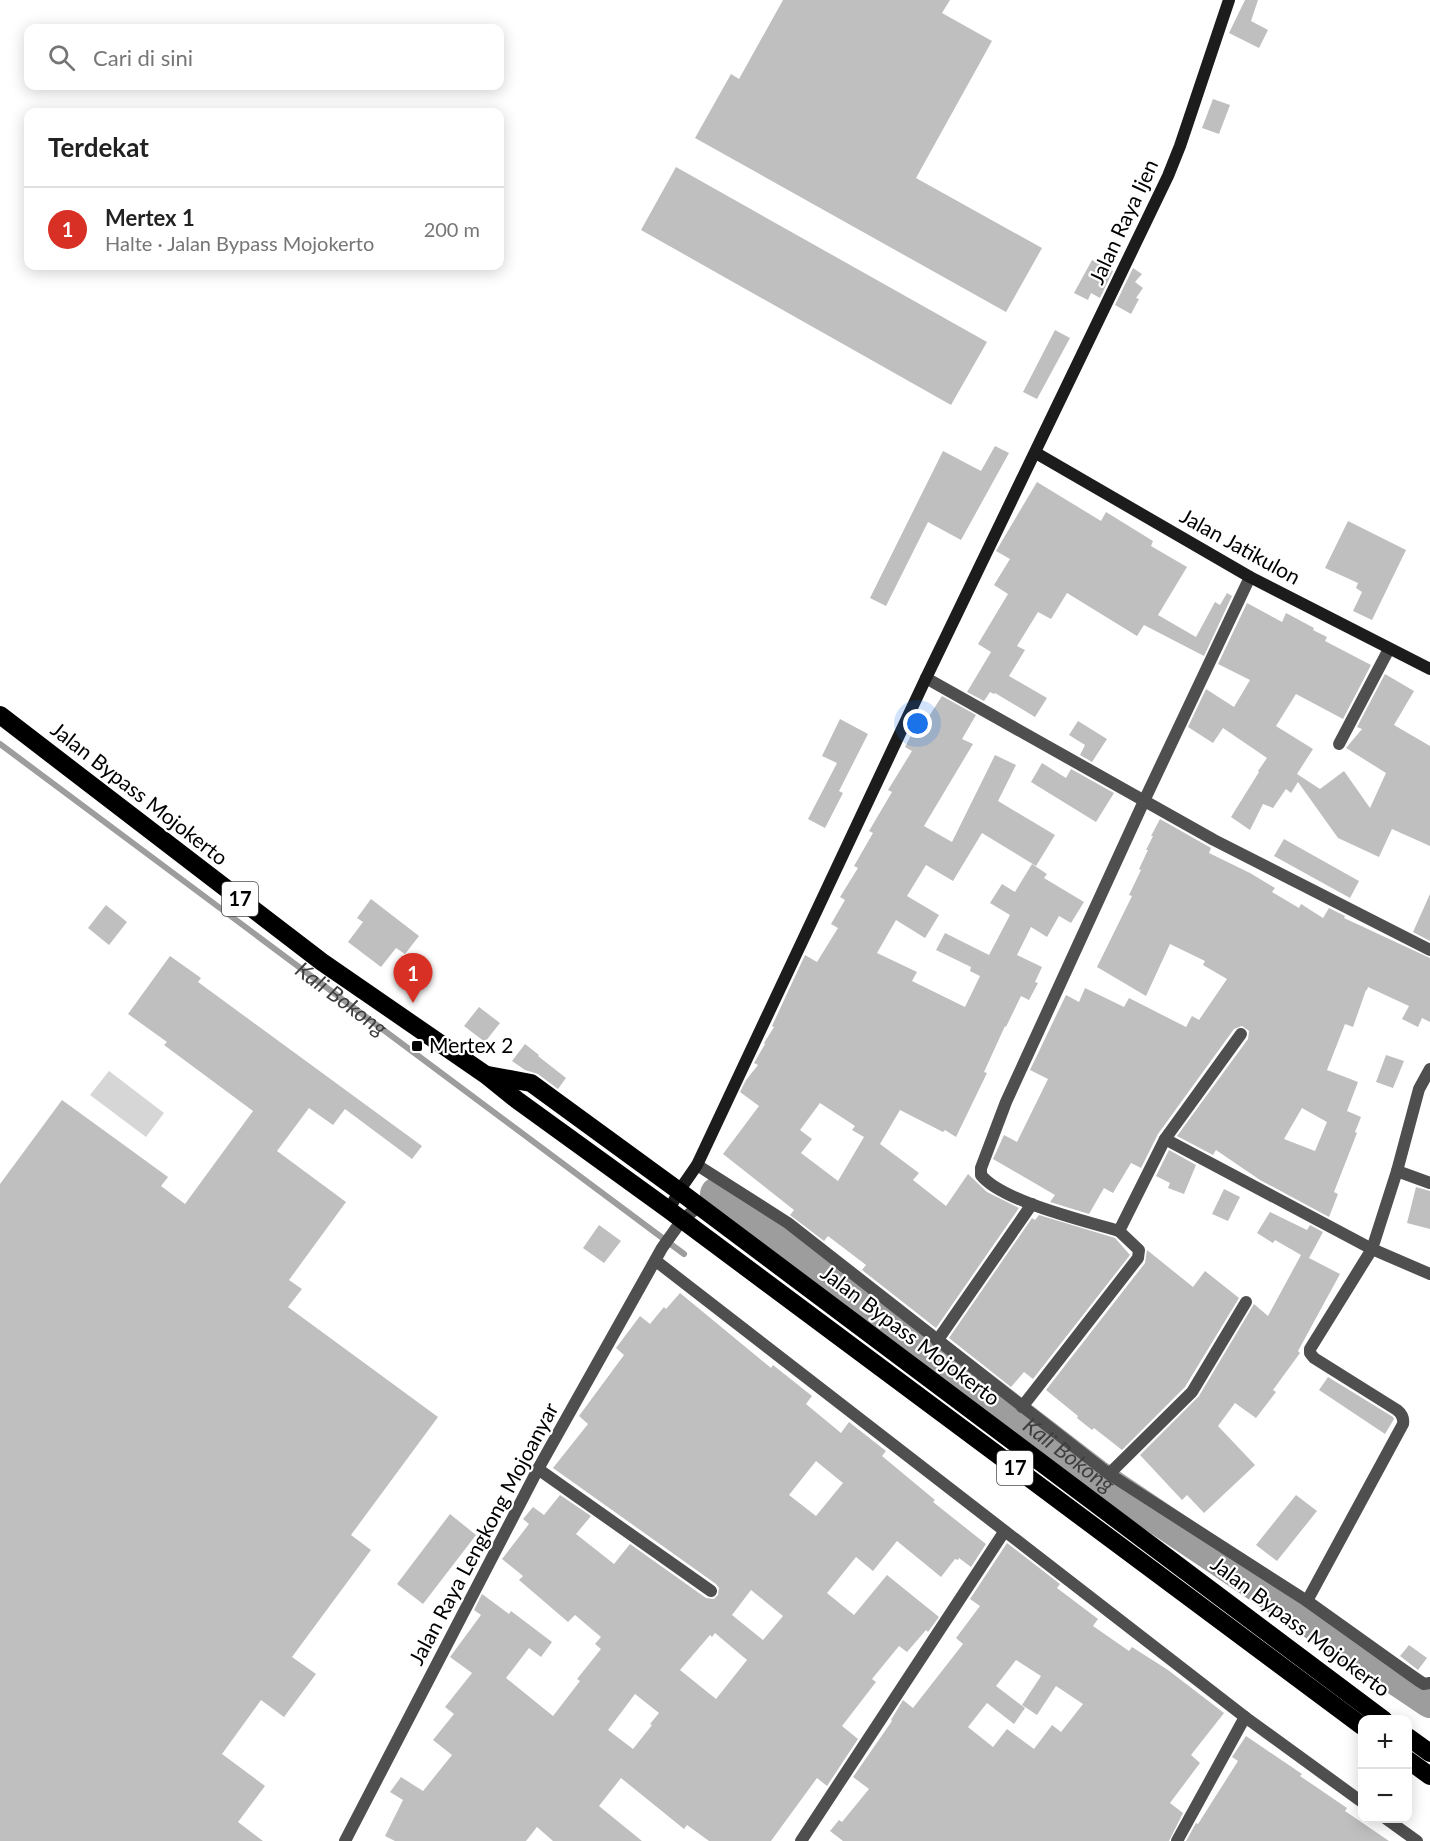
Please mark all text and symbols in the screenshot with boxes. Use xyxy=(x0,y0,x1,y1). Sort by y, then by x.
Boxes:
search box xyxy=(24,24,504,90)
icon: search xyxy=(45,41,78,74)
text: Cari di sini xyxy=(93,44,193,71)
text: Terdekat xyxy=(48,131,149,163)
street label: Jalan Raya Ijen xyxy=(1083,155,1162,288)
text: Mertex 1 xyxy=(105,204,195,231)
text: 1 xyxy=(62,217,73,241)
text: 200 m xyxy=(424,217,480,241)
text: Halte · Jalan Bypass Mojokerto xyxy=(105,231,374,255)
street label: Jalan Jatikulon xyxy=(1176,502,1305,589)
your location xyxy=(903,709,932,738)
street label: Jalan Bypass Mojokerto xyxy=(47,716,233,870)
road number: 17 xyxy=(222,882,258,916)
pin: 1 xyxy=(394,954,432,1003)
water label: Kali Bokong xyxy=(291,955,393,1041)
place label: Mertex 2 xyxy=(429,1032,513,1057)
marker: Mertex 2 xyxy=(410,1039,424,1053)
street label: Jalan Bypass Mojokerto xyxy=(817,1259,1005,1410)
street label: Jalan Raya Lengkong Mojoanyar xyxy=(403,1398,563,1669)
water label: Kali Bokong xyxy=(1018,1411,1120,1498)
road number: 17 xyxy=(997,1451,1033,1485)
street label: Jalan Bypass Mojokerto xyxy=(1207,1550,1395,1701)
map controls xyxy=(1358,1715,1412,1823)
button: + xyxy=(1358,1715,1412,1769)
button: − xyxy=(1358,1769,1412,1823)

